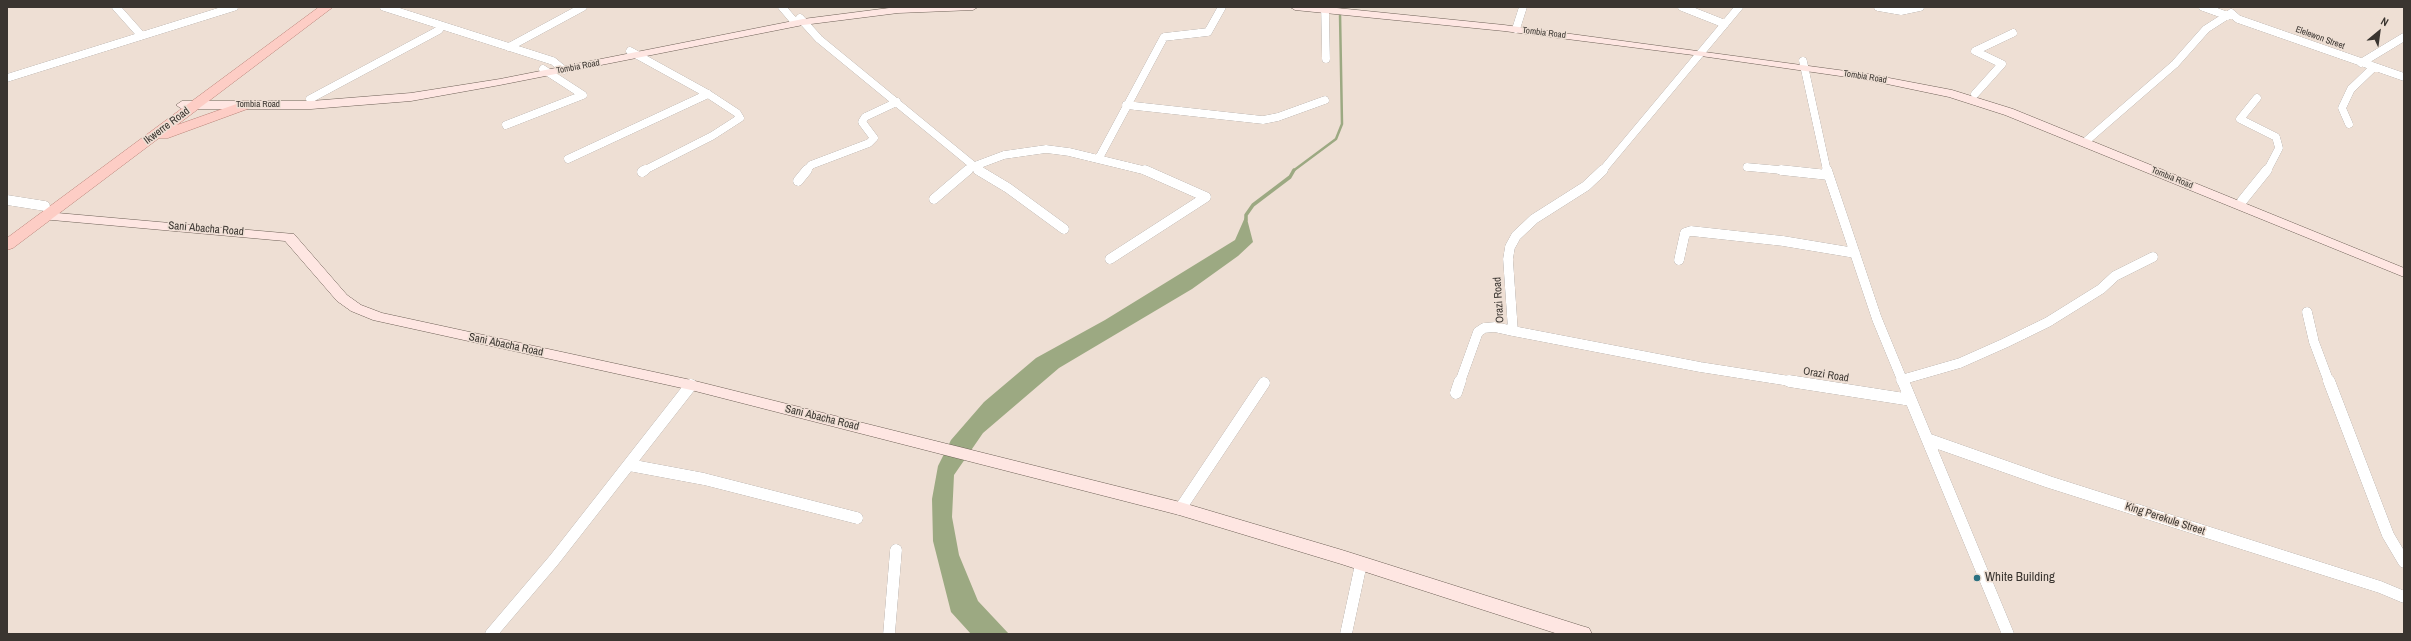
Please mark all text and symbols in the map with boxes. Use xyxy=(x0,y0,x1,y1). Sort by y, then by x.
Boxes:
north arrow xyxy=(2359,12,2399,52)
text: N xyxy=(2379,14,2391,29)
street label: Elelewon Street xyxy=(2294,24,2346,52)
street label: Tombia Road xyxy=(1522,25,1566,41)
street label: Tombia Road xyxy=(555,58,601,76)
street label: Tombia Road xyxy=(1842,68,1888,86)
street label: Tombia Road xyxy=(236,100,280,110)
street label: Ikwerre Road xyxy=(142,105,192,147)
street label: Tombia Road xyxy=(2150,165,2194,191)
street label: Sani Abacha Road xyxy=(168,219,244,239)
street label: Orazi Road xyxy=(1491,277,1507,323)
street label: Sani Abacha Road xyxy=(468,331,544,359)
street label: Orazi Road xyxy=(1802,365,1850,385)
street label: Sani Abacha Road xyxy=(784,402,860,434)
street label: King Perekule Street xyxy=(2123,500,2207,538)
place label: White Building xyxy=(1985,570,2055,586)
marker: White Building xyxy=(1972,573,1982,583)

